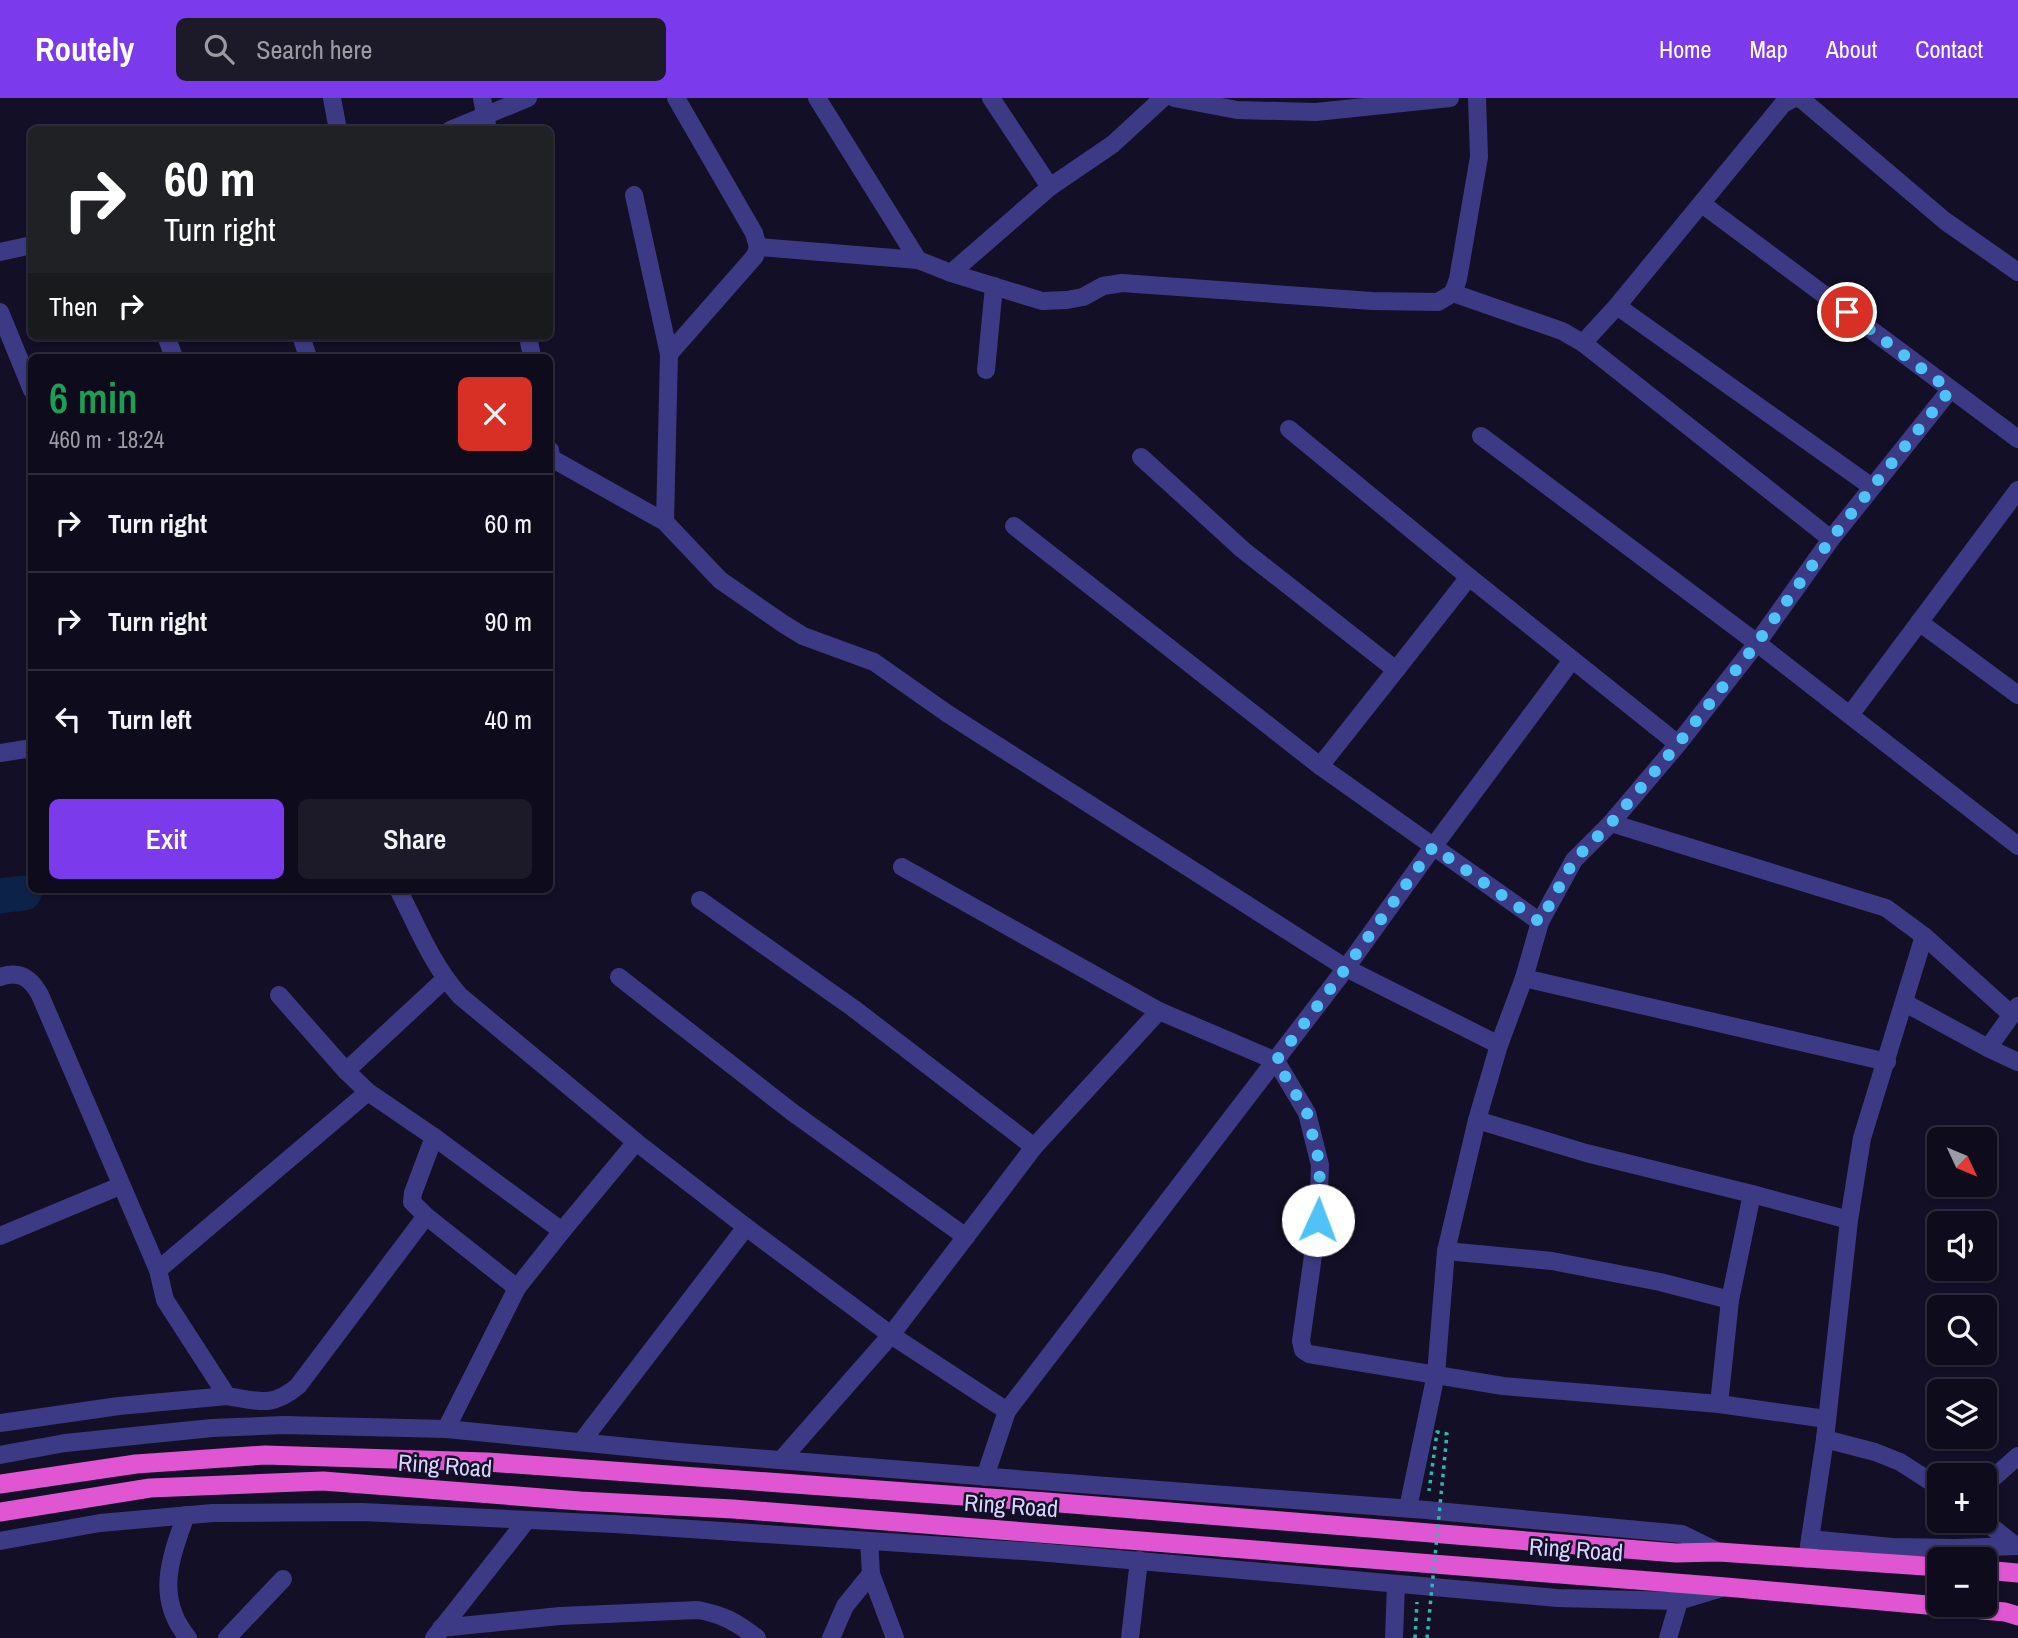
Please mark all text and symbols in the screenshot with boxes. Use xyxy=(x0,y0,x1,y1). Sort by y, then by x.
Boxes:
search box xyxy=(176,18,666,81)
text: Routely xyxy=(35,27,134,71)
icon: search xyxy=(200,30,238,68)
text: Search here xyxy=(256,32,372,67)
text: Home xyxy=(1659,33,1711,65)
text: Map xyxy=(1749,33,1788,65)
text: About xyxy=(1826,33,1877,65)
text: Contact xyxy=(1915,33,1983,65)
text: 60 m xyxy=(164,145,256,211)
icon: right xyxy=(49,154,140,245)
text: Turn right xyxy=(164,208,276,251)
pin xyxy=(1817,282,1877,342)
icon: right xyxy=(112,287,150,325)
text: Then xyxy=(49,289,98,324)
icon: arrive xyxy=(1828,293,1866,331)
text: 6 min xyxy=(49,370,138,426)
button: close xyxy=(458,377,532,451)
text: 460 m · 18:24 xyxy=(49,424,164,455)
icon: right xyxy=(49,504,87,542)
text: Turn right xyxy=(108,506,207,541)
text: 60 m xyxy=(485,506,532,541)
icon: right xyxy=(49,602,87,640)
text: Turn right xyxy=(108,604,207,639)
text: 90 m xyxy=(485,604,532,639)
icon: left xyxy=(49,700,87,738)
text: Turn left xyxy=(108,702,192,737)
text: 40 m xyxy=(485,702,532,737)
button: Exit xyxy=(49,799,284,879)
button: Share xyxy=(298,799,532,879)
north arrow xyxy=(1927,1127,1997,1197)
map controls xyxy=(1927,1127,1997,1617)
position arrow xyxy=(1281,1183,1355,1257)
button: sound xyxy=(1927,1211,1997,1281)
button: search xyxy=(1927,1295,1997,1365)
button: layers xyxy=(1927,1379,1997,1449)
street label: Ring Road xyxy=(397,1446,493,1484)
button: + xyxy=(1927,1463,1997,1533)
street label: Ring Road xyxy=(963,1486,1059,1524)
street label: Ring Road xyxy=(1528,1530,1624,1568)
button: − xyxy=(1927,1547,1997,1617)

